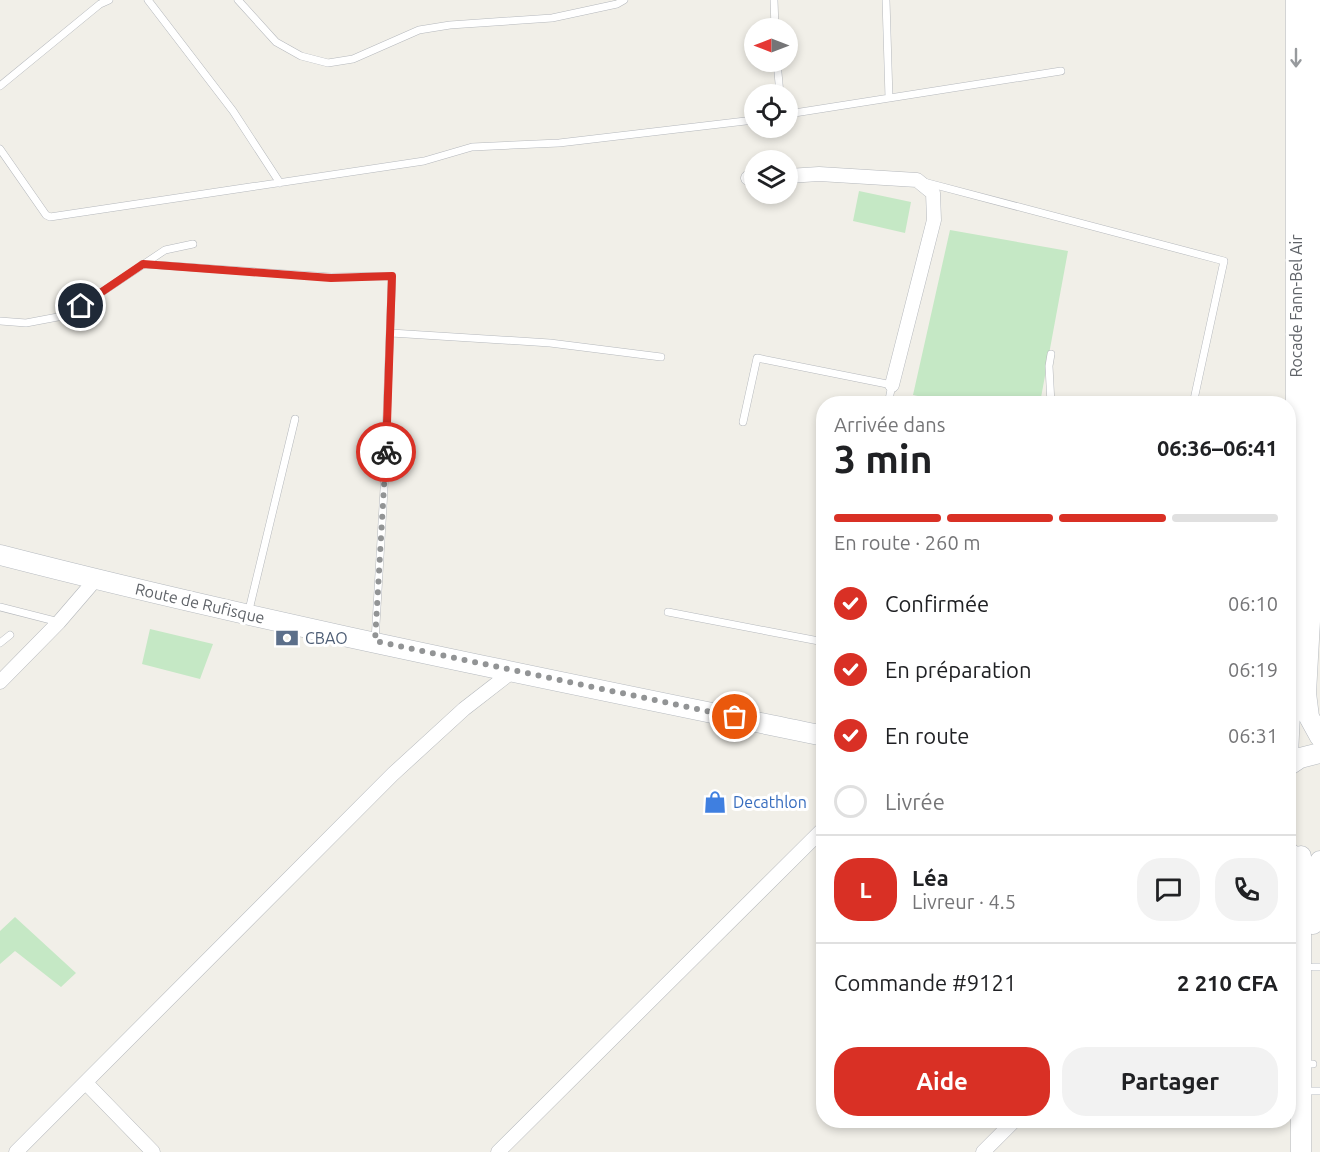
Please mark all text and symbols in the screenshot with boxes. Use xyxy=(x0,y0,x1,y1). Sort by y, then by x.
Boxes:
north arrow xyxy=(744,18,798,72)
map controls xyxy=(744,18,798,204)
one-way arrow xyxy=(1290,48,1302,68)
button: locate xyxy=(744,84,798,138)
button: layers xyxy=(744,150,798,204)
street label: Rocade Fann-Bel Air xyxy=(1287,235,1305,377)
pin xyxy=(55,280,106,331)
icon: home xyxy=(64,289,97,322)
text: Arrivée dans xyxy=(834,413,945,436)
courier xyxy=(356,422,416,482)
text: 06:36–06:41 xyxy=(1157,435,1278,460)
icon: bike xyxy=(370,436,403,469)
text: 3 min xyxy=(834,437,933,480)
text: En route · 260 m xyxy=(834,531,981,554)
street label: Route de Rufisque xyxy=(133,579,267,627)
icon: check xyxy=(834,587,867,620)
text: Confirmée xyxy=(885,591,989,616)
text: 06:10 xyxy=(1228,592,1278,615)
bank icon: CBAO xyxy=(274,625,300,651)
place label: CBAO xyxy=(305,629,348,647)
icon: check xyxy=(834,653,867,686)
text: En préparation xyxy=(885,657,1032,682)
text: 06:19 xyxy=(1228,658,1278,681)
pin xyxy=(709,691,760,742)
icon: bag xyxy=(718,700,751,733)
icon: check xyxy=(834,719,867,752)
text: En route xyxy=(885,723,969,748)
text: 06:31 xyxy=(1228,724,1278,747)
shop icon: Decathlon xyxy=(702,789,728,815)
text: Livrée xyxy=(885,789,945,814)
place label: Decathlon xyxy=(733,793,807,811)
button: chat xyxy=(1137,858,1200,921)
button: phone xyxy=(1215,858,1278,921)
text: Léa xyxy=(912,865,949,890)
text: L xyxy=(859,877,872,902)
text: Livreur · 4.5 xyxy=(912,890,1016,913)
text: Commande #9121 xyxy=(834,970,1016,995)
text: 2 210 CFA xyxy=(1177,970,1278,995)
button: Aide xyxy=(834,1047,1050,1116)
button: Partager xyxy=(1062,1047,1278,1116)

